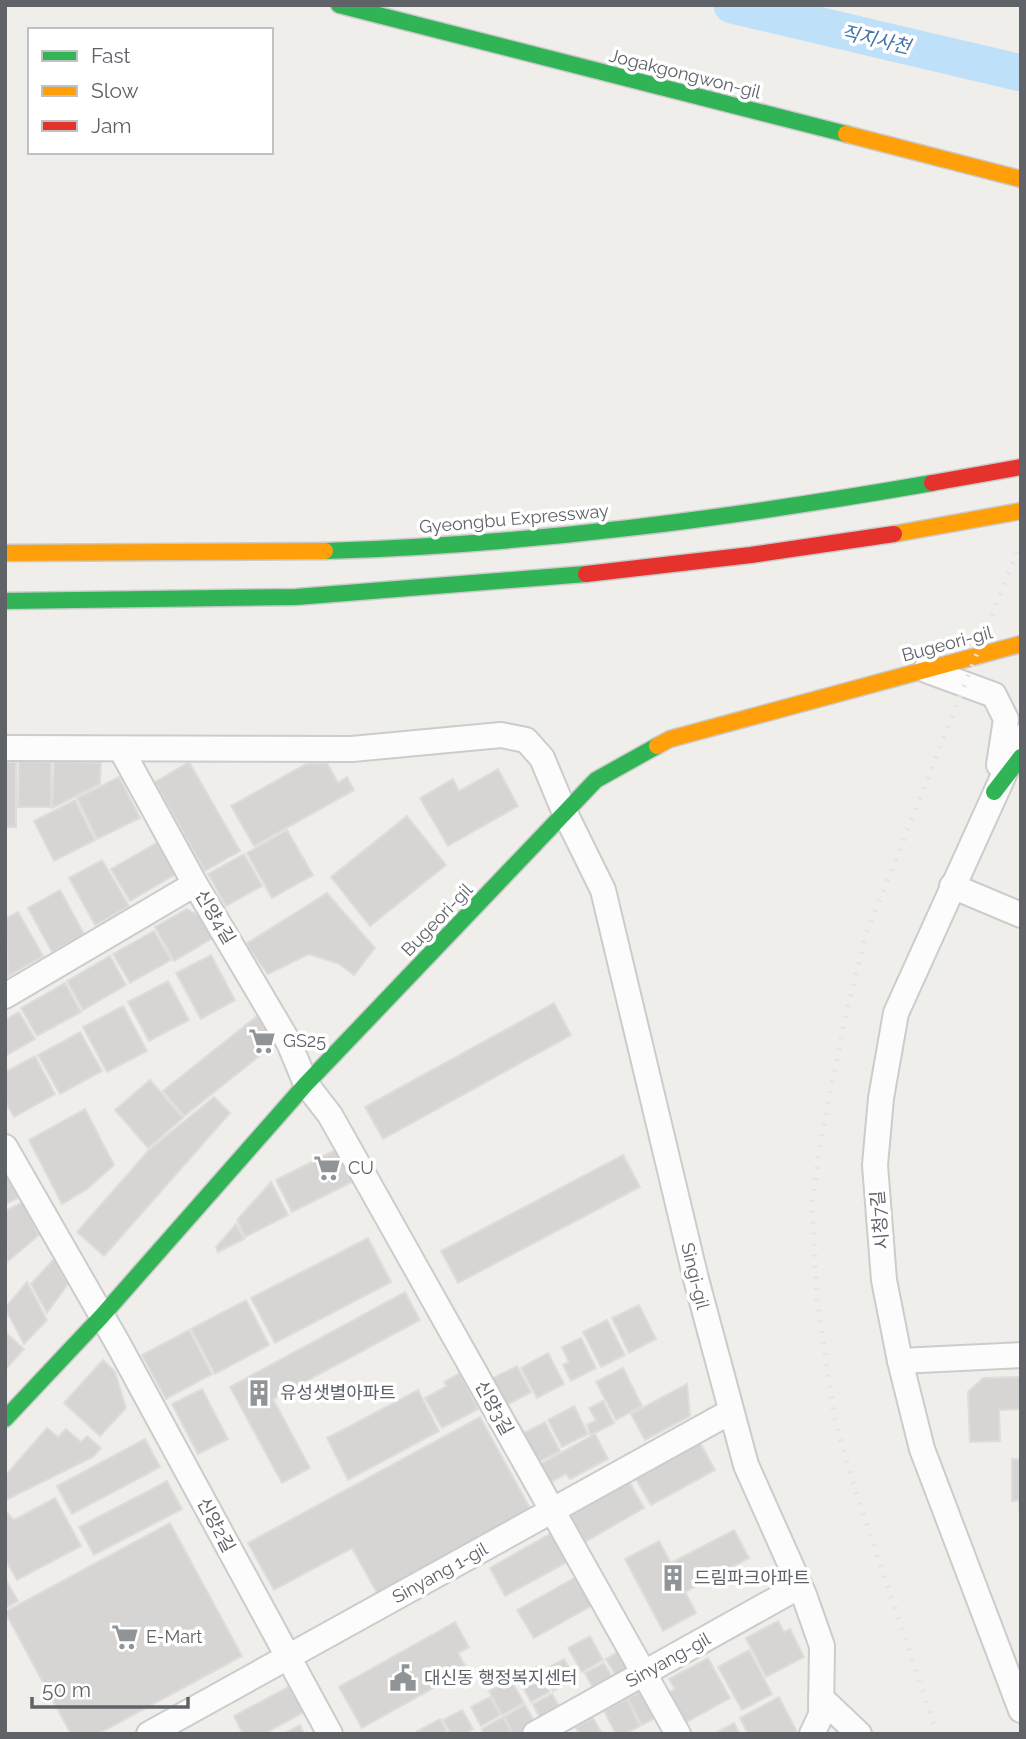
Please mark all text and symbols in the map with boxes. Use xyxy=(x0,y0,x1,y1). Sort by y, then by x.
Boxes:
water label: 직지사천 xyxy=(839,20,914,58)
legend xyxy=(28,28,273,154)
text: Fast xyxy=(91,43,131,68)
street label: Jogakgongwon-gil xyxy=(607,44,763,103)
text: Slow xyxy=(91,78,139,103)
text: Jam xyxy=(91,113,132,138)
street label: Gyeongbu Expressway xyxy=(418,500,610,537)
street label: Bugeori-gil xyxy=(899,621,995,666)
street label: Bugeori-gil xyxy=(397,879,477,960)
street label: 신양4길 xyxy=(191,886,240,948)
supermarket icon: GS25 xyxy=(247,1026,277,1056)
place label: GS25 xyxy=(283,1030,326,1051)
supermarket icon: CU xyxy=(312,1153,342,1183)
place label: CU xyxy=(348,1157,374,1178)
street label: 시청7길 xyxy=(866,1190,893,1251)
street label: Singi-gil xyxy=(677,1240,714,1311)
street label: 신양3길 xyxy=(471,1377,518,1439)
building icon: 유성샛별아파트 xyxy=(244,1378,274,1408)
place label: 유성샛별아파트 xyxy=(280,1382,396,1403)
street label: 신양2길 xyxy=(193,1494,240,1556)
street label: Sinyang 1-gil xyxy=(388,1538,491,1607)
building icon: 드림파크아파트 xyxy=(658,1563,688,1593)
place label: 드림파크아파트 xyxy=(694,1567,810,1588)
supermarket icon: E-Mart xyxy=(110,1622,140,1652)
place label: E-Mart xyxy=(146,1626,202,1647)
street label: Sinyang-gil xyxy=(622,1628,714,1691)
public building icon: 대신동 행정복지센터 xyxy=(388,1663,418,1693)
scale bar xyxy=(32,1666,187,1710)
place label: 대신동 행정복지센터 xyxy=(424,1667,578,1688)
text: 50 m xyxy=(42,1677,91,1702)

